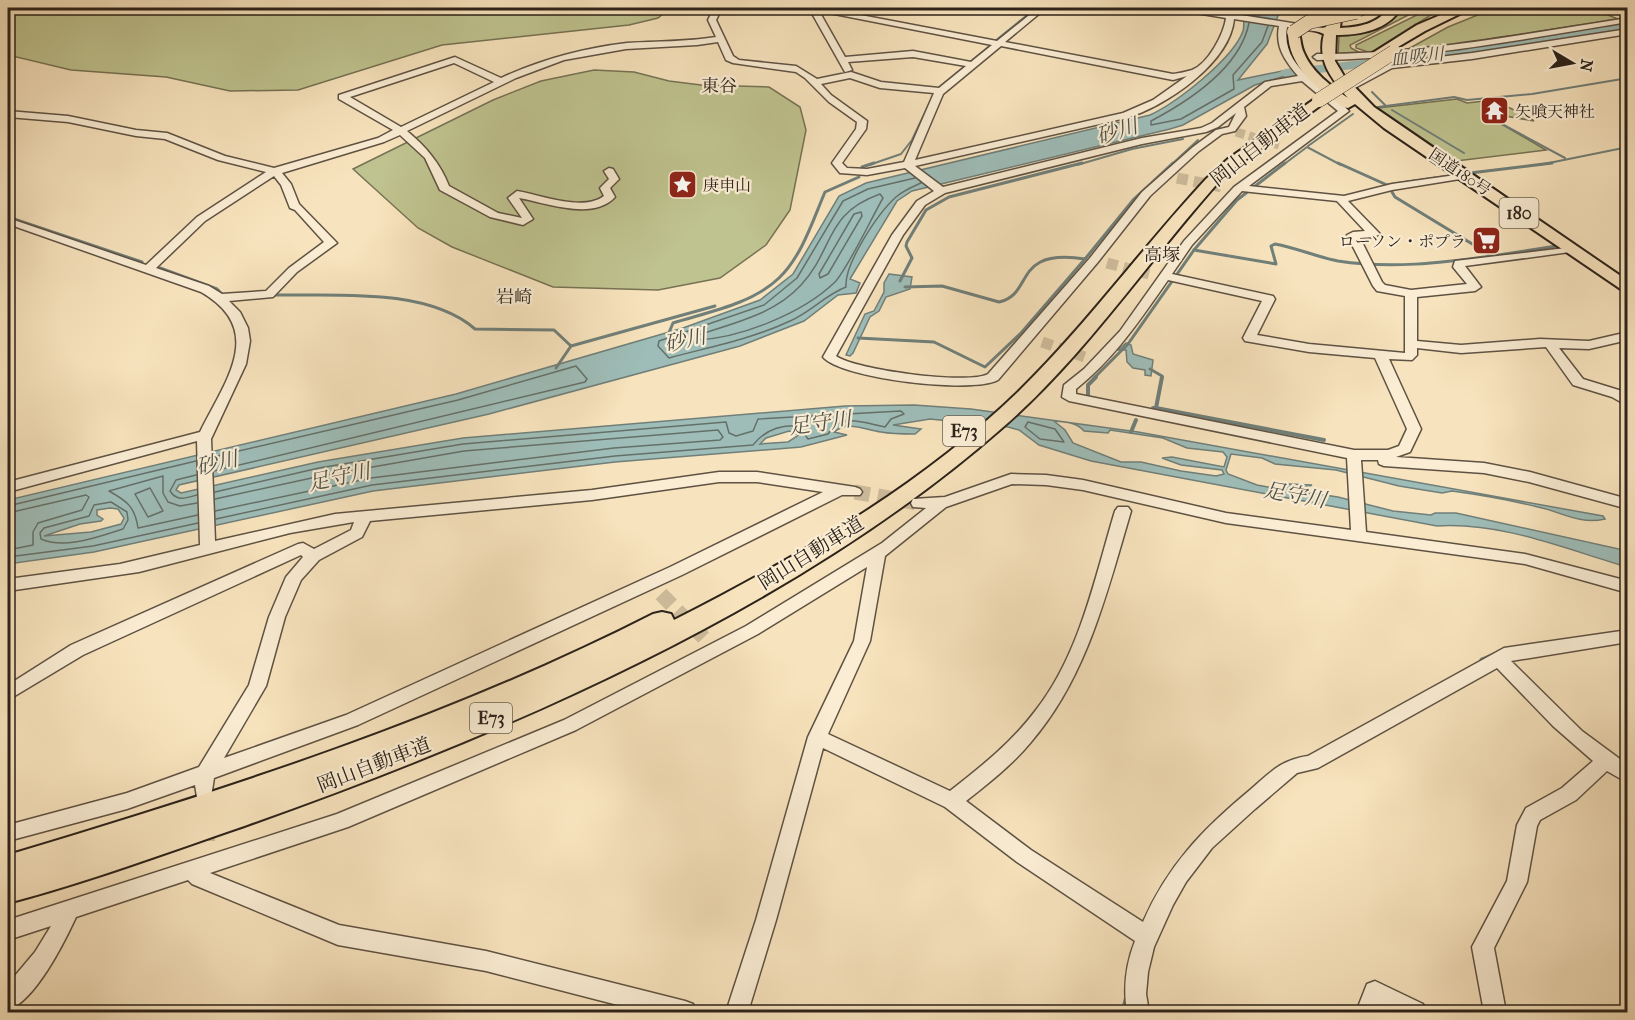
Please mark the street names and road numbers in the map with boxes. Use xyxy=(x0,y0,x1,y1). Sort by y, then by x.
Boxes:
street label: 岡山自動車道 xyxy=(1206,99,1314,191)
street label: 国道180号 xyxy=(1425,144,1495,200)
road number: 180 xyxy=(1500,198,1538,228)
road number: E73 xyxy=(943,416,985,446)
street label: 岡山自動車道 xyxy=(754,511,868,595)
road number: E73 xyxy=(470,703,512,733)
street label: 岡山自動車道 xyxy=(314,733,434,797)

